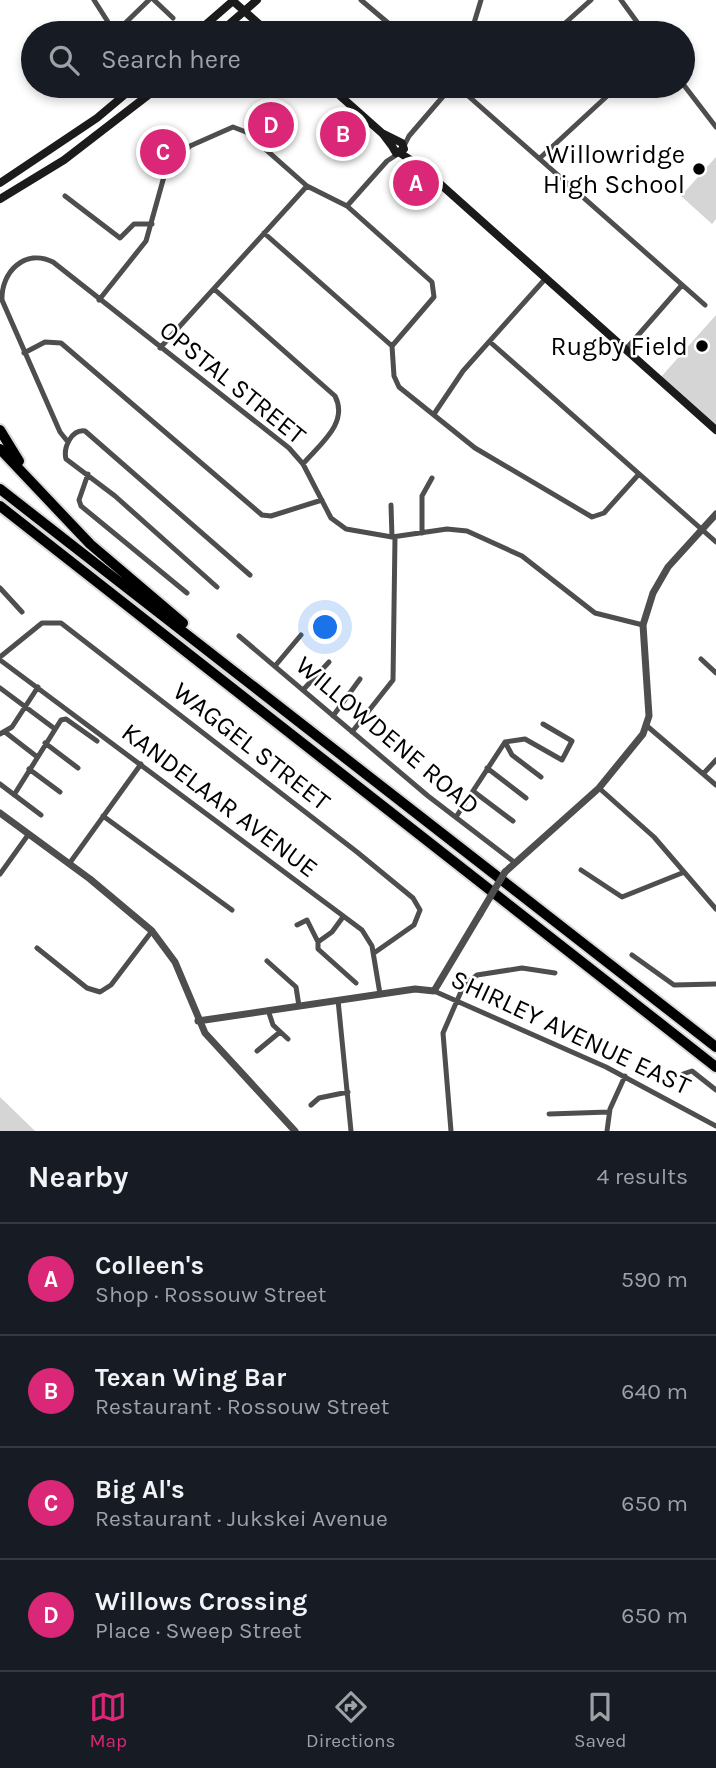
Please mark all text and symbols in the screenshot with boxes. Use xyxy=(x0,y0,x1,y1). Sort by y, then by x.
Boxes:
search box xyxy=(21,21,695,98)
icon: search xyxy=(45,41,83,79)
text: Search here xyxy=(101,44,241,75)
pin: D xyxy=(248,99,294,151)
pin: B xyxy=(320,108,366,160)
pin: C xyxy=(140,126,186,178)
place label: Willowridge High School xyxy=(543,139,685,200)
pin: A xyxy=(393,157,439,209)
marker: Willowridge High School xyxy=(691,161,707,177)
street label: OPSTAL STREET xyxy=(153,314,312,451)
place label: Rugby Field xyxy=(551,331,688,362)
marker: Rugby Field xyxy=(694,338,710,354)
your location xyxy=(308,610,342,644)
street label: WILLOWDENE ROAD xyxy=(290,650,486,821)
street label: WAGGEL STREET xyxy=(167,675,336,817)
street label: KANDELAAR AVENUE xyxy=(116,717,324,884)
street label: SHIRLEY AVENUE EAST xyxy=(446,963,696,1102)
text: Nearby xyxy=(28,1159,128,1195)
text: 4 results xyxy=(596,1163,688,1190)
text: Colleen's xyxy=(95,1250,204,1281)
text: A xyxy=(44,1266,58,1293)
text: 590 m xyxy=(621,1266,688,1293)
text: Shop · Rossouw Street xyxy=(95,1281,326,1308)
text: Texan Wing Bar xyxy=(95,1362,286,1393)
text: B xyxy=(44,1378,58,1405)
text: 640 m xyxy=(621,1378,688,1405)
text: Restaurant · Rossouw Street xyxy=(95,1393,389,1420)
text: Big Al's xyxy=(95,1474,185,1505)
text: C xyxy=(44,1490,58,1517)
text: 650 m xyxy=(621,1490,688,1517)
text: Restaurant · Jukskei Avenue xyxy=(95,1505,388,1532)
text: Willows Crossing xyxy=(95,1586,307,1617)
text: D xyxy=(43,1602,59,1629)
text: 650 m xyxy=(621,1602,688,1629)
text: Place · Sweep Street xyxy=(95,1617,302,1644)
tab: Map xyxy=(89,1688,127,1752)
tab: Directions xyxy=(306,1688,395,1752)
tab: Saved xyxy=(574,1688,627,1752)

